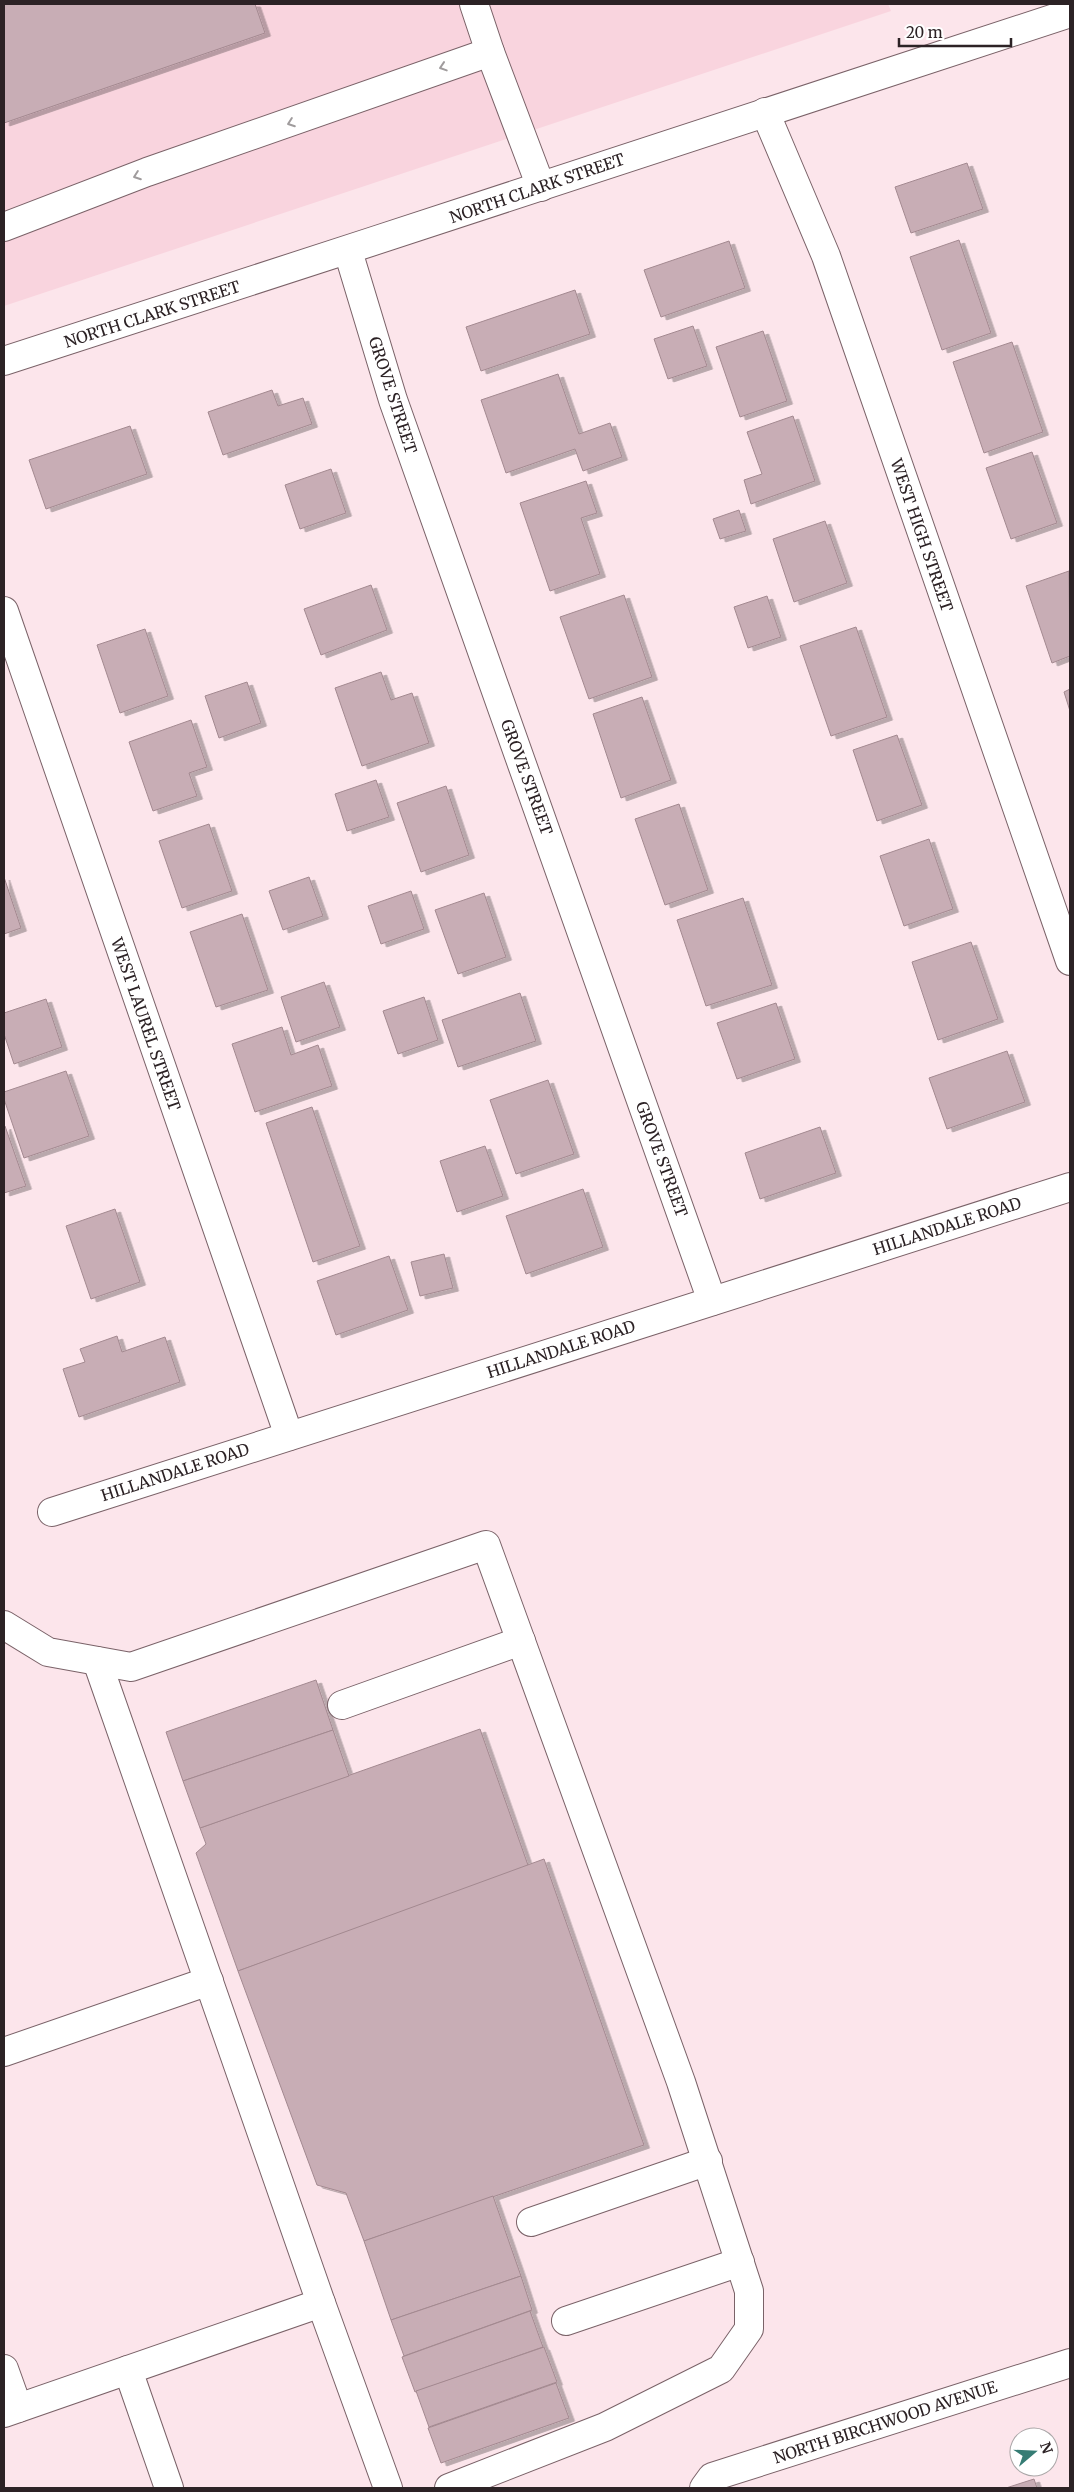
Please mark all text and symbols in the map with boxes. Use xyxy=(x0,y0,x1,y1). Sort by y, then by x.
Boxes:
scale bar xyxy=(899,15,1012,47)
text: 20 m xyxy=(906,23,943,42)
one-way arrow xyxy=(440,61,448,71)
one-way arrow xyxy=(287,117,295,127)
street label: NORTH CLARK STREET xyxy=(447,149,627,227)
one-way arrow xyxy=(133,170,142,180)
street label: NORTH CLARK STREET xyxy=(62,276,242,352)
street label: GROVE STREET xyxy=(365,334,421,456)
street label: WEST HIGH STREET xyxy=(886,455,958,614)
street label: GROVE STREET xyxy=(497,716,557,838)
street label: WEST LAUREL STREET xyxy=(107,934,185,1113)
street label: GROVE STREET xyxy=(632,1098,692,1220)
street label: HILLANDALE ROAD xyxy=(870,1193,1024,1259)
street label: HILLANDALE ROAD xyxy=(484,1316,638,1382)
street label: HILLANDALE ROAD xyxy=(98,1439,252,1505)
street label: NORTH BIRCHWOOD AVENUE xyxy=(771,2376,1000,2468)
north arrow xyxy=(1009,2427,1059,2477)
text: N xyxy=(1036,2440,1057,2456)

